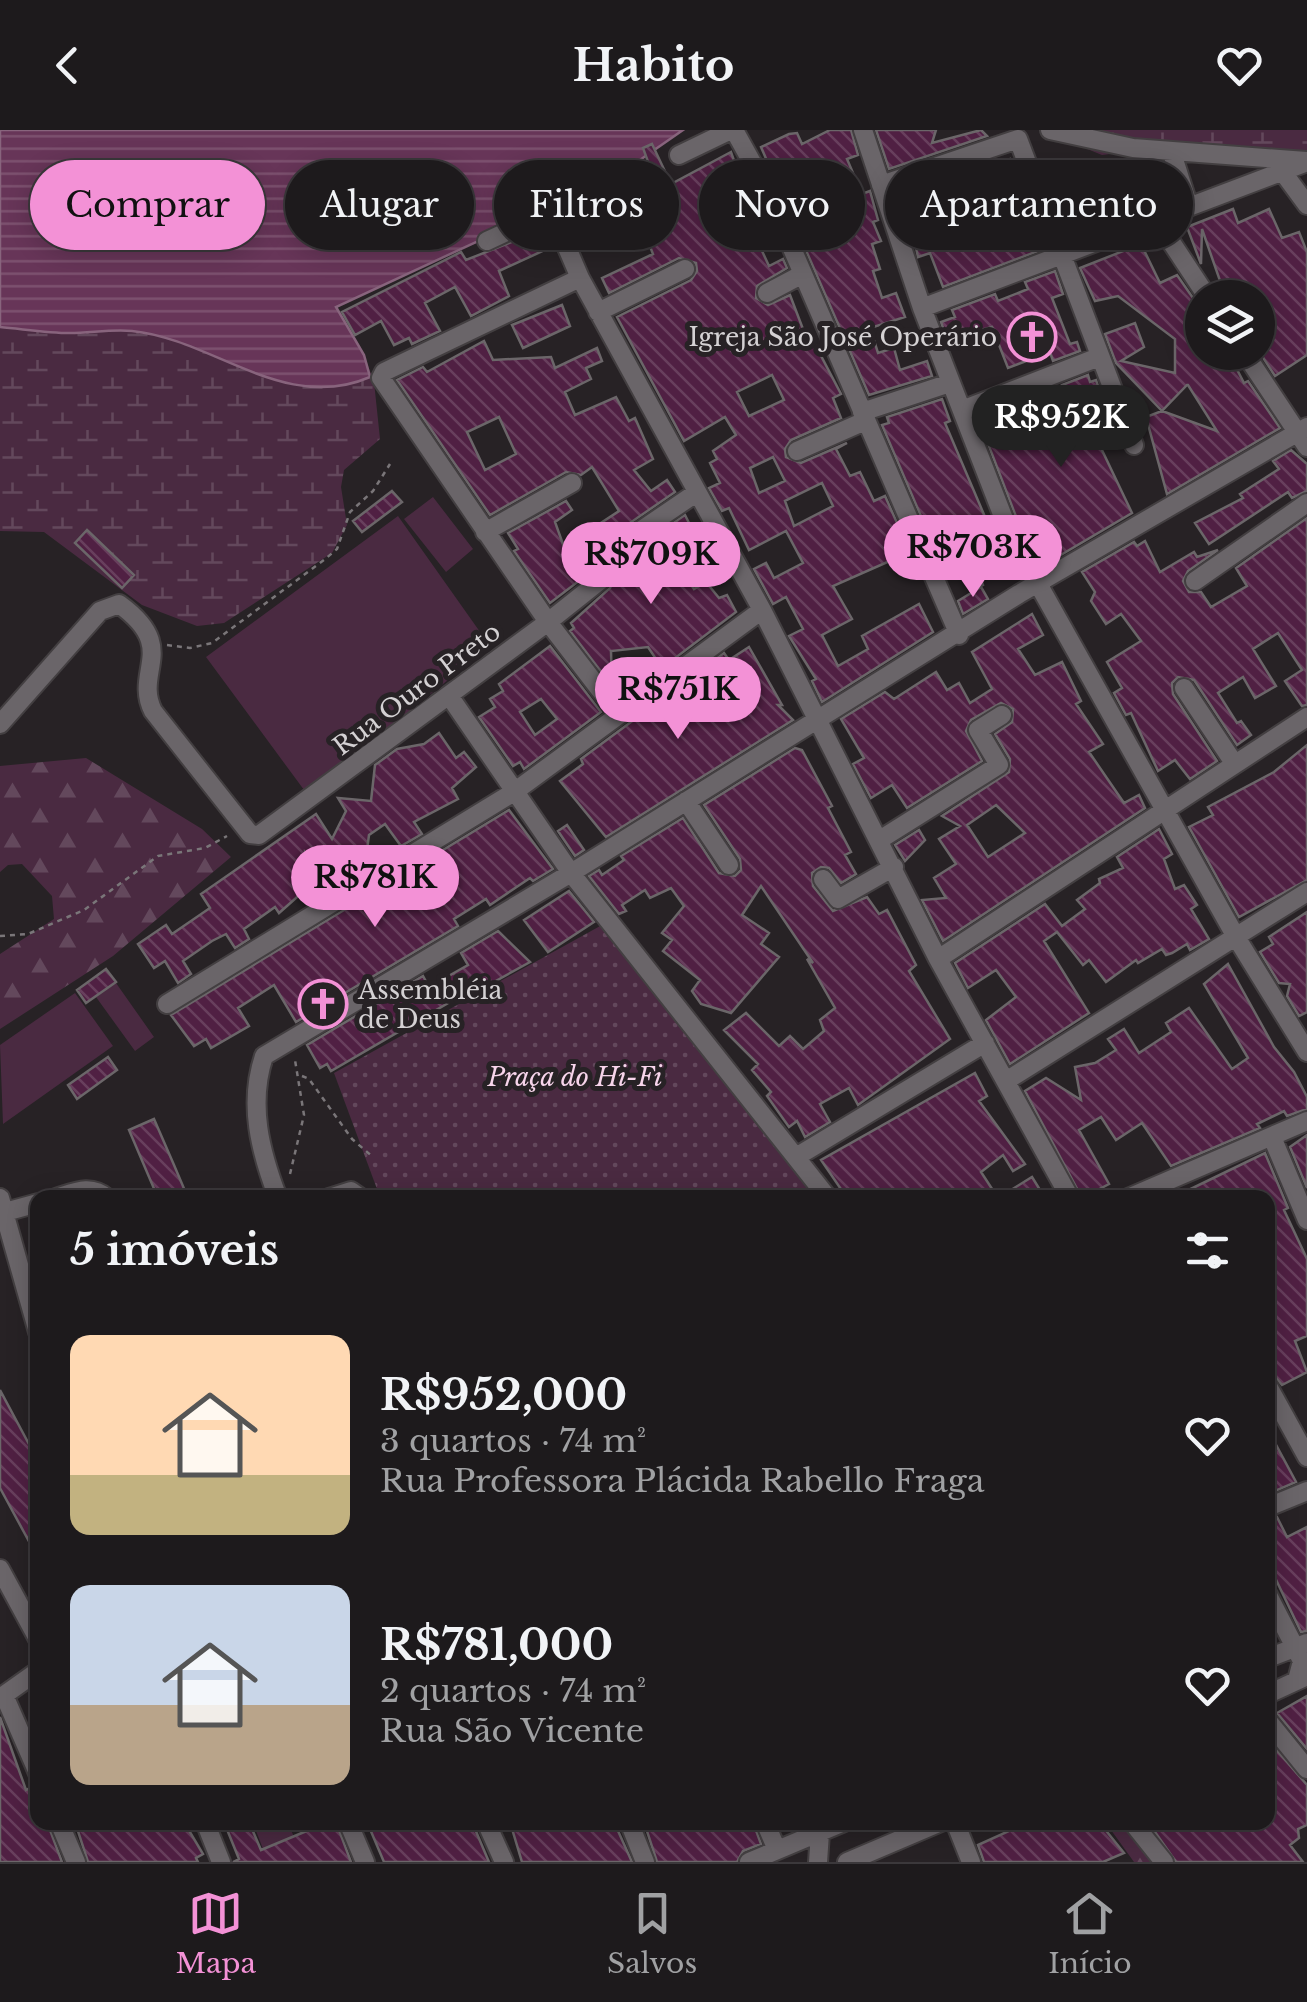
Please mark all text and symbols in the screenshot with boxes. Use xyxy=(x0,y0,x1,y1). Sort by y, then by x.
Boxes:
text: Habito xyxy=(573,37,734,93)
icon: back xyxy=(40,38,95,93)
icon: heart xyxy=(1212,38,1267,93)
chip: Comprar xyxy=(30,160,265,250)
chip: Alugar xyxy=(285,160,474,250)
chip: Filtros xyxy=(494,160,679,250)
chip: Novo xyxy=(699,160,865,250)
chip: Apartamento xyxy=(885,160,1193,250)
map controls xyxy=(1185,280,1275,370)
button: layers xyxy=(1185,280,1275,370)
church icon: Igreja São José Operário xyxy=(1006,311,1058,363)
place label: Igreja São José Operário xyxy=(688,322,997,353)
pin: R$952K xyxy=(980,385,1142,470)
text: R$952K xyxy=(994,397,1128,437)
pin: R$703K xyxy=(892,515,1054,600)
pin: R$709K xyxy=(570,522,732,607)
text: R$703K xyxy=(906,527,1040,567)
text: R$709K xyxy=(583,534,719,574)
street label: Rua Ouro Preto xyxy=(327,616,507,762)
pin: R$751K xyxy=(597,657,759,742)
text: R$751K xyxy=(617,669,739,709)
pin: R$781K xyxy=(294,845,456,930)
text: R$781K xyxy=(313,857,437,897)
place label: Assembléia de Deus xyxy=(357,975,502,1035)
church icon: Assembléia de Deus xyxy=(297,978,349,1030)
park label: Praça do Hi-Fi xyxy=(487,1062,663,1093)
icon: filters xyxy=(1180,1223,1235,1278)
text: 5 imóveis xyxy=(70,1224,279,1276)
text: R$952,000 xyxy=(380,1369,627,1421)
icon: home xyxy=(150,1375,270,1495)
icon: heart xyxy=(1180,1408,1235,1463)
text: 3 quartos · 74 m² xyxy=(380,1421,646,1461)
text: Rua Professora Plácida Rabello Fraga xyxy=(380,1461,985,1501)
text: R$781,000 xyxy=(380,1619,613,1671)
icon: home xyxy=(150,1625,270,1745)
icon: heart xyxy=(1180,1658,1235,1713)
text: 2 quartos · 74 m² xyxy=(380,1671,646,1711)
text: Rua São Vicente xyxy=(380,1711,644,1751)
tab: Mapa xyxy=(176,1886,256,1981)
tab: Salvos xyxy=(607,1886,697,1981)
tab: Início xyxy=(1048,1886,1131,1981)

